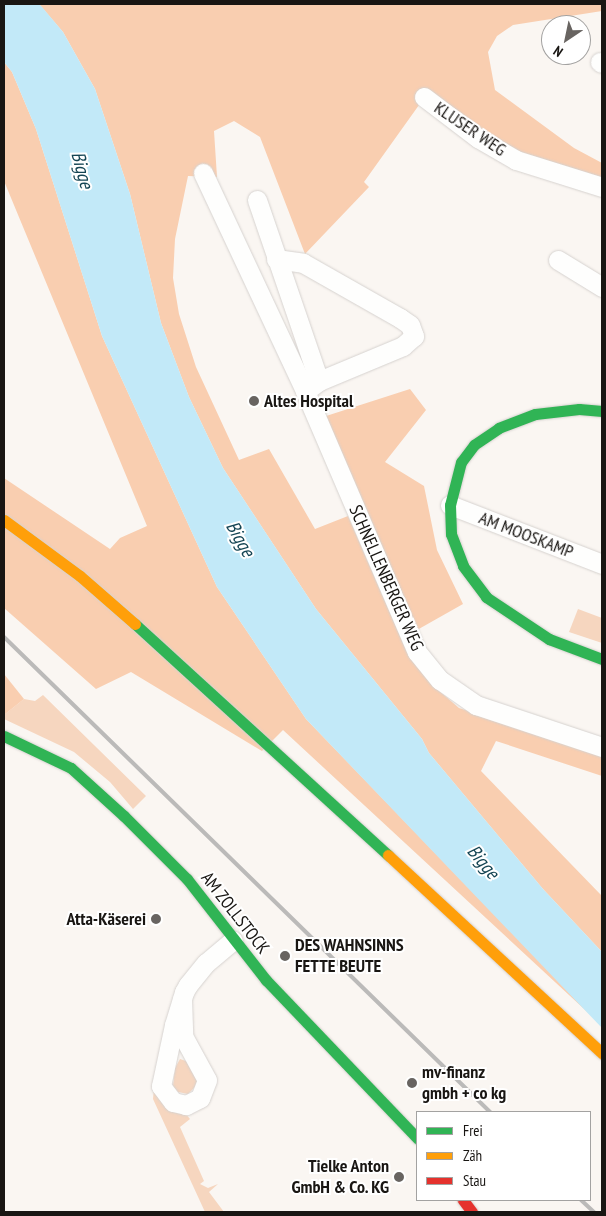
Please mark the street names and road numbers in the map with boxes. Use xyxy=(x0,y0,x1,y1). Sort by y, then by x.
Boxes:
street label: KLUSER WEG xyxy=(430,97,510,161)
street label: SCHNELLENBERGER WEG xyxy=(344,502,428,654)
street label: AM MOOSKAMP xyxy=(476,507,576,563)
street label: AM ZOLLSTOCK xyxy=(196,868,274,958)

